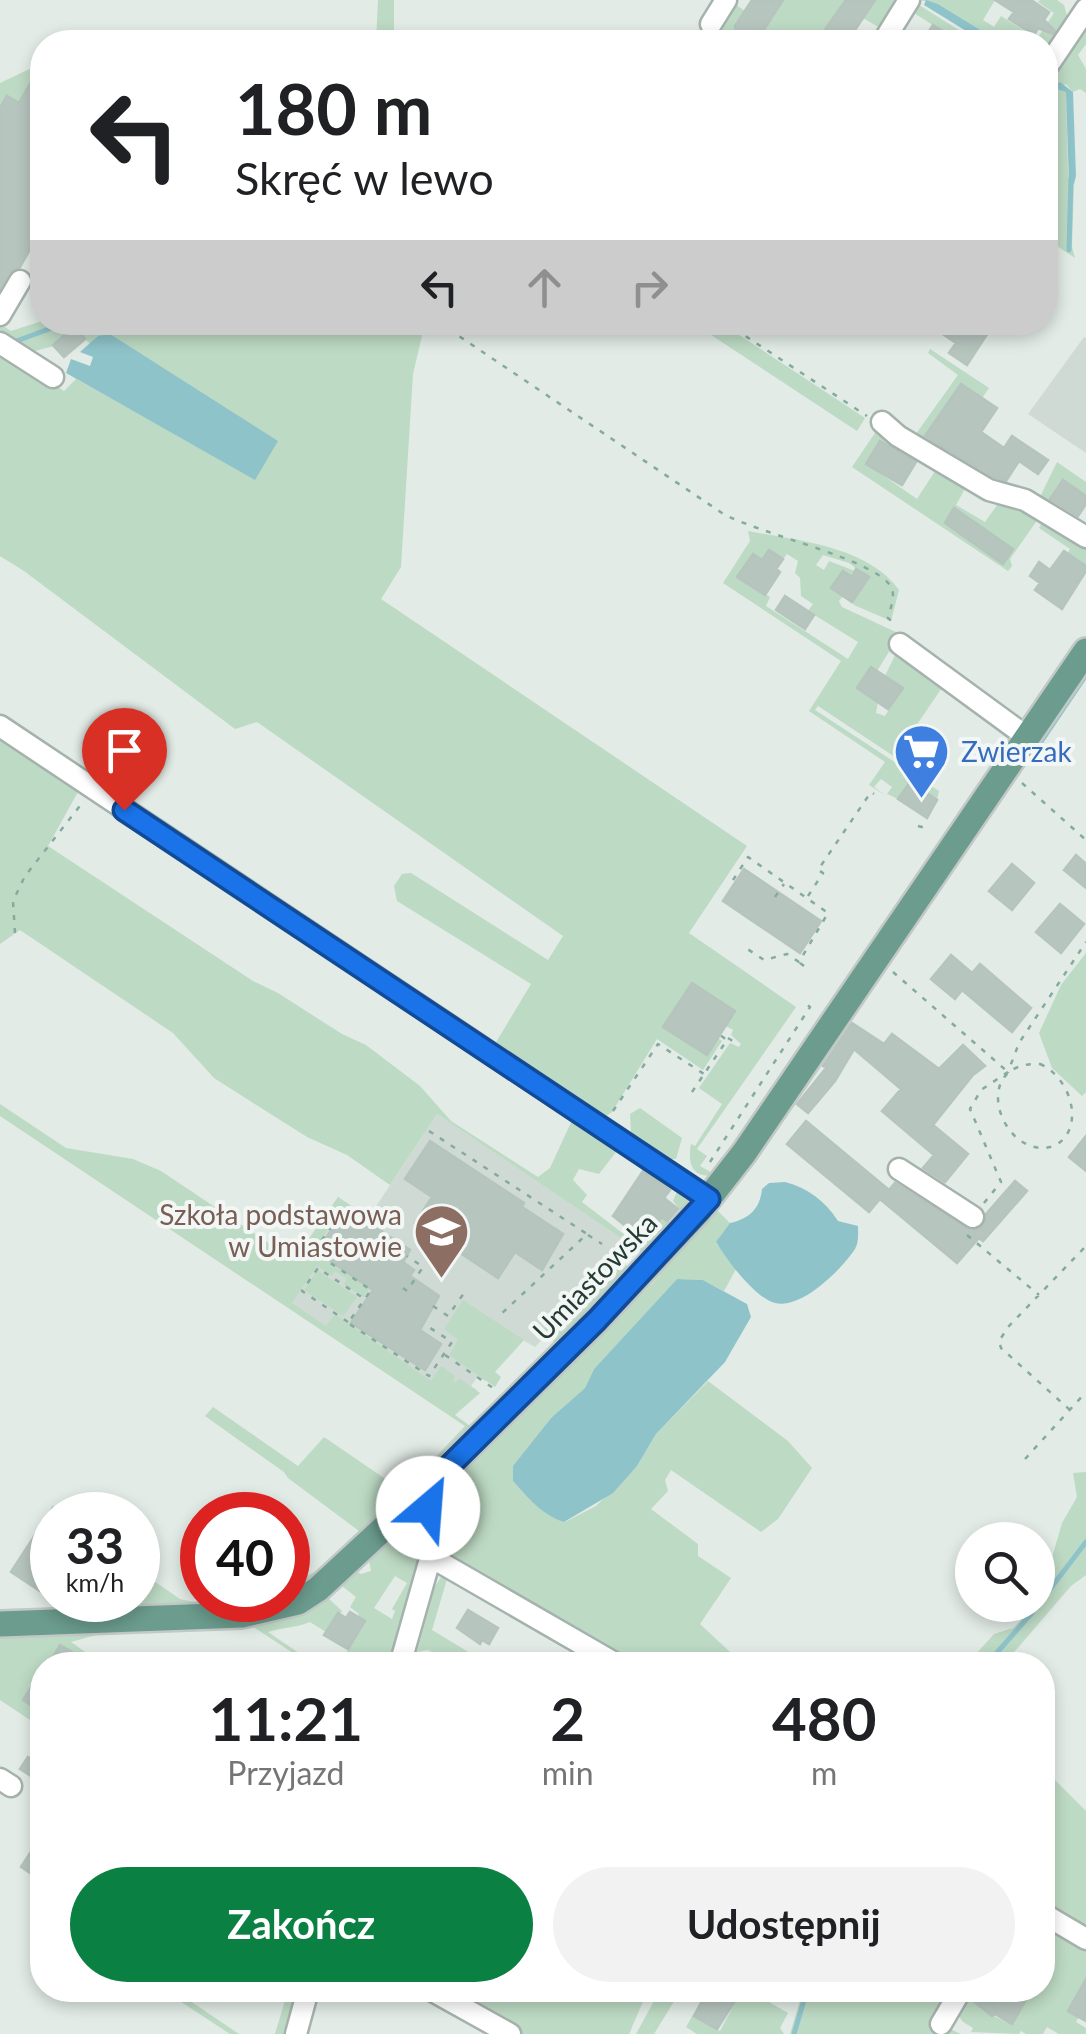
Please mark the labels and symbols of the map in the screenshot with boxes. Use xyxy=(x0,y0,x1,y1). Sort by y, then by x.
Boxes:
pin xyxy=(82,708,167,811)
supermarket icon: Zwierzak xyxy=(892,722,952,801)
place label: Zwierzak xyxy=(961,734,1072,768)
place label: Szkoła podstawowa w Umiastowie xyxy=(159,1197,402,1263)
school or university icon: Szkoła podstawowa w Umiastowie xyxy=(411,1201,471,1280)
street label: Umiastowska xyxy=(525,1206,663,1347)
position arrow xyxy=(376,1456,480,1560)
speed limit sign: 40 xyxy=(180,1492,310,1622)

